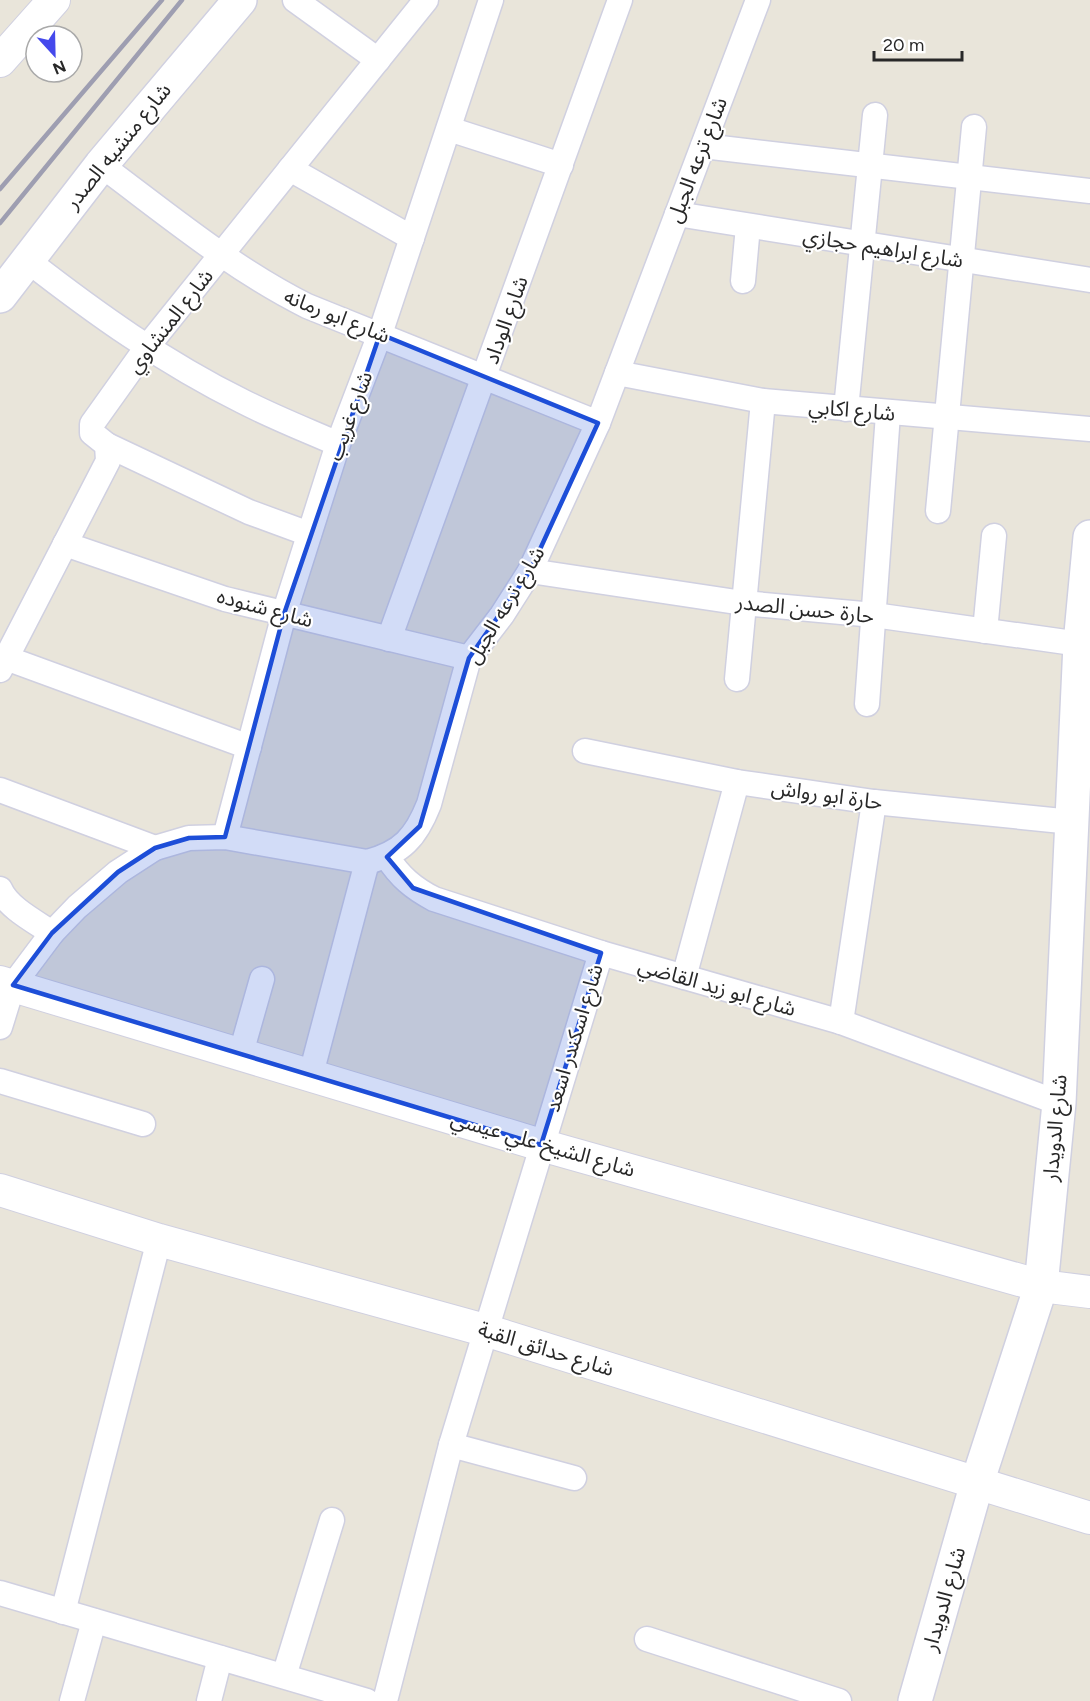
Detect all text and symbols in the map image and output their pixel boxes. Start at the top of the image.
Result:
north arrow [24,24,84,84]
scale bar [874,24,962,62]
text: 20 m [883,34,924,56]
text: N [50,56,69,79]
street label: شارع منشيه الصدر [59,78,178,216]
street label: شارع ترعه الجبل [661,93,735,227]
street label: شارع ابراهيم حجازي [801,222,965,276]
street label: شارع المنشاوي [121,264,221,380]
street label: شارع الوداد [478,273,536,368]
street label: شارع ابو رمانه [280,283,394,351]
street label: شارع غريب [322,368,380,465]
street label: شارع اكابي [807,393,896,430]
street label: شارع ترعه الجبل [460,542,552,670]
street label: شارع شنوده [214,583,316,635]
street label: حارة حسن الصدر [734,589,876,628]
street label: حارة ابو رواش [770,774,884,815]
street label: شارع ابو زيد القاضي [634,952,799,1025]
street label: شارع اسكندر اسعد [539,961,611,1116]
street label: شارع الدويدار [1037,1073,1075,1184]
street label: شارع الشيخ علي عيسي [447,1105,638,1185]
street label: شارع حدائق القبة [474,1316,617,1384]
street label: شارع الدويدار [916,1544,973,1656]

